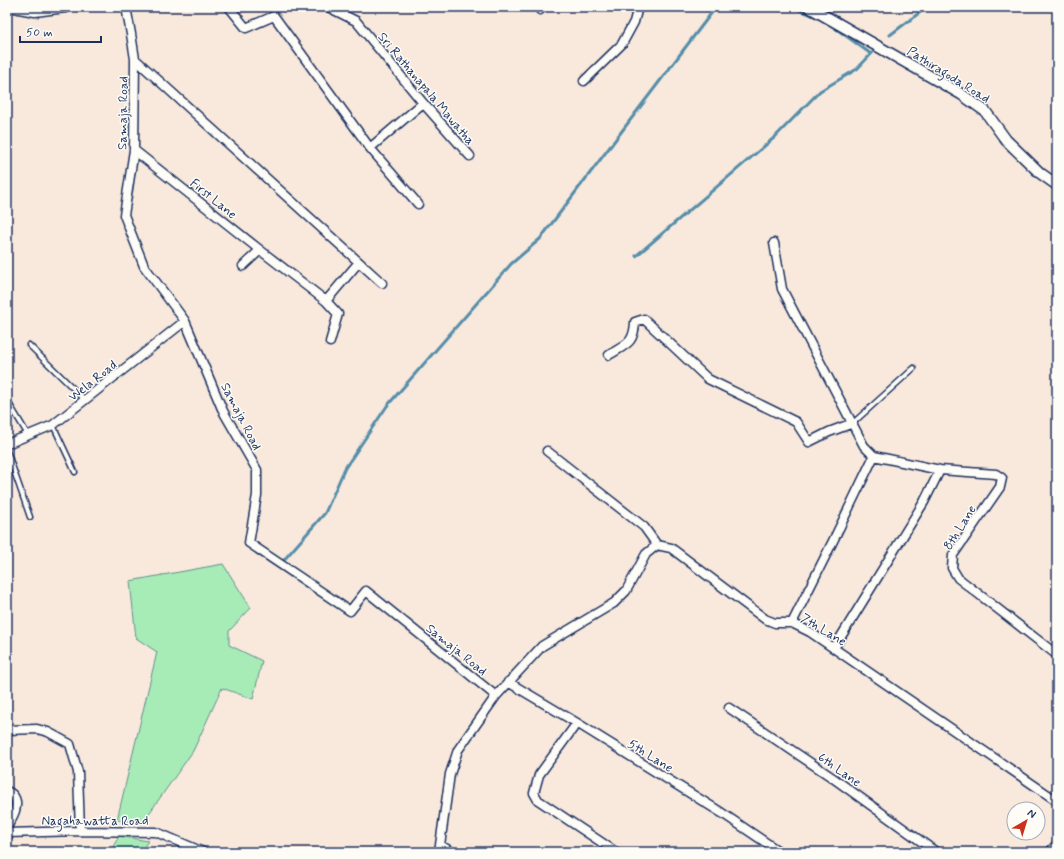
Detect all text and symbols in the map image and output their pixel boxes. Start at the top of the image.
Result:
scale bar [20,18,101,44]
text: 50 m [26,25,53,41]
street label: Sri Rathanapala Mawatha [374,29,478,149]
street label: Pathiragoda Road [903,43,993,109]
street label: Samaja Road [114,76,133,150]
street label: First Lane [186,175,240,223]
street label: Wela Road [65,357,121,406]
street label: Samaja Road [216,380,265,453]
street label: 8th Lane [940,502,981,553]
street label: 7th Lane [797,610,849,651]
street label: Samaja Road [422,620,490,680]
street label: 5th Lane [624,736,676,777]
street label: 6th Lane [814,749,864,791]
north arrow [1006,801,1046,841]
text: N [1024,806,1039,822]
street label: Nagahawatta Road [41,813,149,832]

